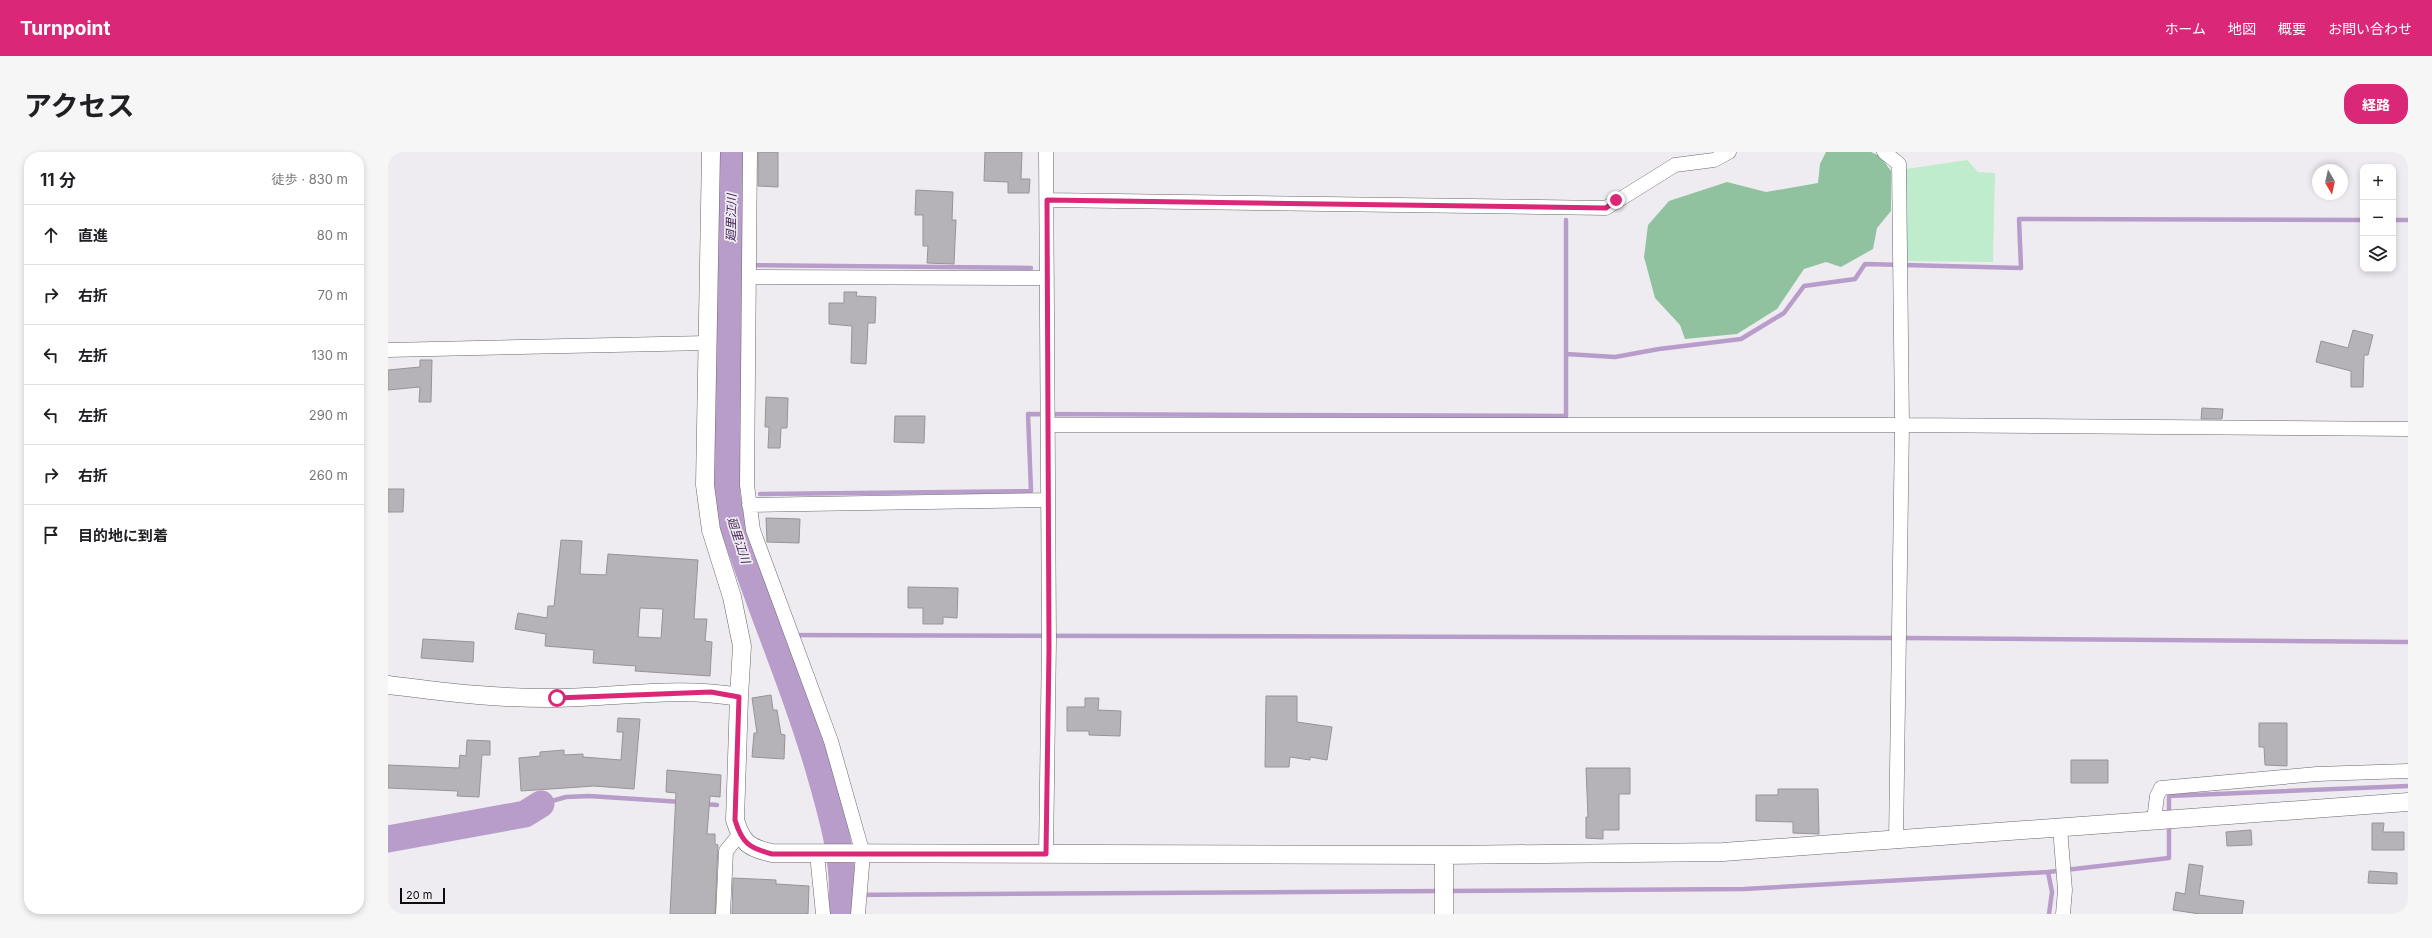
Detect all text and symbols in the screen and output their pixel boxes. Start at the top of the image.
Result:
text: Turnpoint [20,17,110,40]
text: ホーム [2164,20,2206,37]
text: 地図 [2228,20,2256,37]
text: 概要 [2278,20,2306,37]
text: お問い合わせ [2328,20,2412,37]
button: 経路 [2344,84,2408,124]
text: アクセス [24,89,135,123]
north arrow [2312,164,2348,200]
map controls [2360,164,2396,272]
button: + [2360,164,2396,200]
text: 11 分 [40,170,76,190]
text: 徒歩 · 830 m [272,171,348,187]
route end [1607,191,1625,209]
water label: 廻里江川 [723,192,739,242]
button: − [2360,200,2396,236]
icon: ahead [40,224,62,246]
text: 直進 [78,226,108,245]
text: 80 m [317,227,348,243]
button: layers [2360,236,2396,272]
icon: right [40,284,62,306]
text: 右折 [78,286,108,305]
text: 70 m [318,287,348,303]
icon: left [40,344,62,366]
text: 左折 [78,346,108,365]
text: 130 m [311,347,348,363]
icon: left [40,404,62,426]
text: 左折 [78,406,108,425]
text: 290 m [309,407,348,423]
icon: right [40,464,62,486]
text: 右折 [78,466,108,485]
text: 260 m [309,467,348,483]
water label: 廻里江川 [724,515,754,567]
icon: arrive [40,524,62,546]
text: 目的地に到着 [78,526,168,545]
route start [548,689,566,707]
scale bar [400,886,445,905]
text: 20 m [406,888,432,902]

